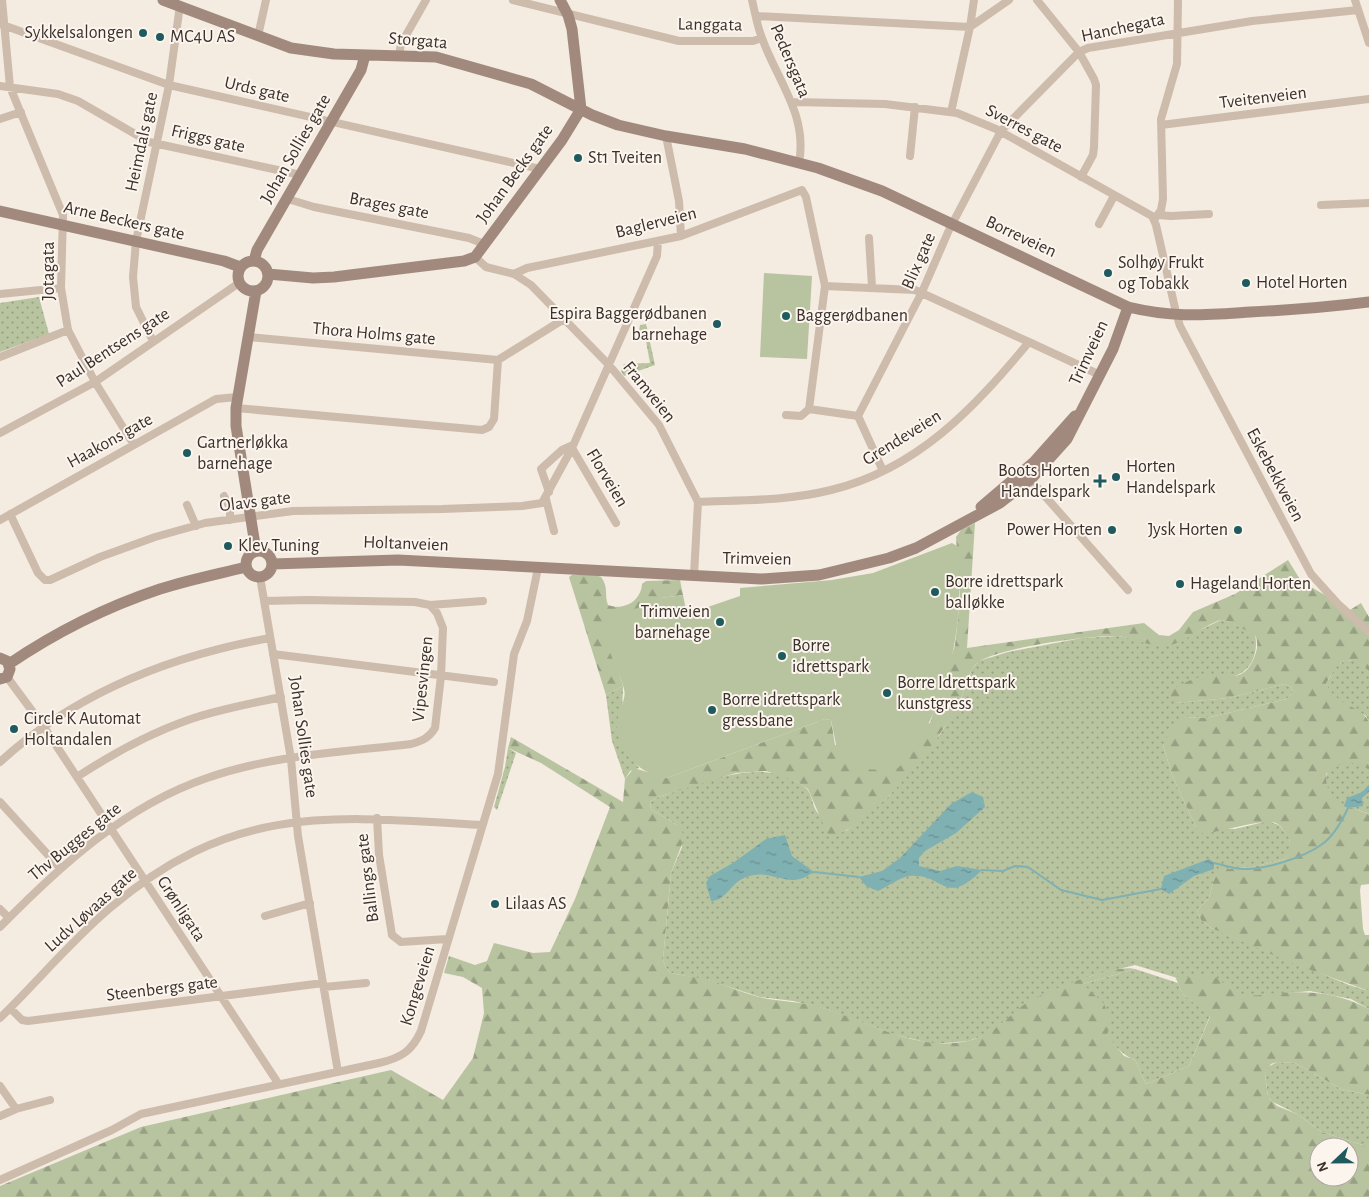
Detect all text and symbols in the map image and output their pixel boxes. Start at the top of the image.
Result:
street label: Hanchegata [1080,10,1166,46]
street label: Langgata [678,15,742,35]
street label: Pedersgata [766,22,814,100]
place label: Sykkelsalongen [25,24,133,42]
marker: Sykkelsalongen [137,27,149,39]
place label: MC4U AS [170,28,235,46]
street label: Storgata [388,29,448,53]
marker: MC4U AS [154,31,166,43]
street label: Urds gate [223,74,291,106]
street label: Tveitenveien [1218,84,1308,112]
street label: Heimdals gate [123,91,161,193]
street label: Johan Sollies gate [258,91,334,207]
street label: Sverres gate [983,101,1065,157]
street label: Johan Becks gate [473,121,557,227]
street label: Friggs gate [169,122,247,156]
place label: St1 Tveiten [588,149,662,167]
marker: St1 Tveiten [572,152,584,164]
street label: Brages gate [348,189,430,223]
street label: Arne Beckers gate [62,198,186,244]
street label: Baglerveien [613,204,699,242]
street label: Borreveien [983,213,1059,261]
street label: Blix gate [899,230,939,292]
street label: Jotagata [40,241,58,301]
place label: Solhøy Frukt og Tobakk [1118,254,1204,293]
marker: Solhøy Frukt og Tobakk [1102,267,1114,279]
place label: Hotel Horten [1256,274,1348,292]
marker: Hotel Horten [1240,277,1252,289]
street label: Paul Bentsens gate [53,305,173,391]
place label: Espira Baggerødbanen barnehage [549,305,707,344]
place label: Baggerødbanen [796,307,908,325]
marker: Baggerødbanen [780,310,792,322]
marker: Espira Baggerødbanen barnehage [711,318,723,330]
street label: Trimveien [1066,318,1112,388]
street label: Thora Holms gate [312,320,436,348]
street label: Framveien [619,358,679,426]
street label: Grendeveien [859,407,945,469]
street label: Haakons gate [64,410,156,472]
street label: Eskebekkveien [1243,425,1307,525]
place label: Gartnerløkka barnehage [197,434,288,473]
street label: Florveien [583,446,631,510]
marker: Gartnerløkka barnehage [181,447,193,459]
place label: Horten Handelspark [1126,458,1216,497]
place label: Boots Horten Handelspark [998,462,1091,501]
marker: Horten Handelspark [1110,471,1122,483]
marker: Boots Horten Handelspark [1094,475,1106,487]
street label: Olavs gate [218,489,292,515]
place label: Power Horten [1006,521,1102,539]
place label: Jysk Horten [1148,521,1228,539]
marker: Power Horten [1106,524,1118,536]
marker: Jysk Horten [1232,524,1244,536]
street label: Holtanveien [363,534,449,554]
place label: Klev Tuning [238,537,320,555]
marker: Klev Tuning [222,540,234,552]
street label: Trimveien [722,549,792,569]
place label: Borre idrettspark balløkke [945,573,1064,612]
place label: Hageland Horten [1190,575,1311,593]
marker: Hageland Horten [1174,578,1186,590]
marker: Borre idrettspark balløkke [929,586,941,598]
place label: Trimveien barnehage [634,603,710,642]
marker: Trimveien barnehage [714,616,726,628]
street label: Vipesvingen [410,635,436,723]
place label: Borre idrettspark [792,637,870,676]
marker: Borre idrettspark [776,650,788,662]
place label: Borre Idrettspark kunstgress [897,674,1016,713]
street label: Johan Sollies gate [286,675,320,799]
marker: Borre Idrettspark kunstgress [881,687,893,699]
place label: Borre idrettspark gressbane [722,691,841,730]
marker: Borre idrettspark gressbane [706,704,718,716]
place label: Circle K Automat Holtandalen [24,710,141,749]
marker: Circle K Automat Holtandalen [8,723,20,735]
street label: Thv Bugges gate [25,799,125,885]
street label: Ballings gate [354,832,382,924]
street label: Ludv Løvaas gate [42,864,140,956]
street label: Grønligata [153,873,209,945]
place label: Lilaas AS [505,895,566,913]
marker: Lilaas AS [489,898,501,910]
street label: Kongeveien [397,944,439,1028]
street label: Steenbergs gate [105,973,219,1005]
north arrow [1309,1137,1359,1187]
text: N [1315,1159,1331,1174]

